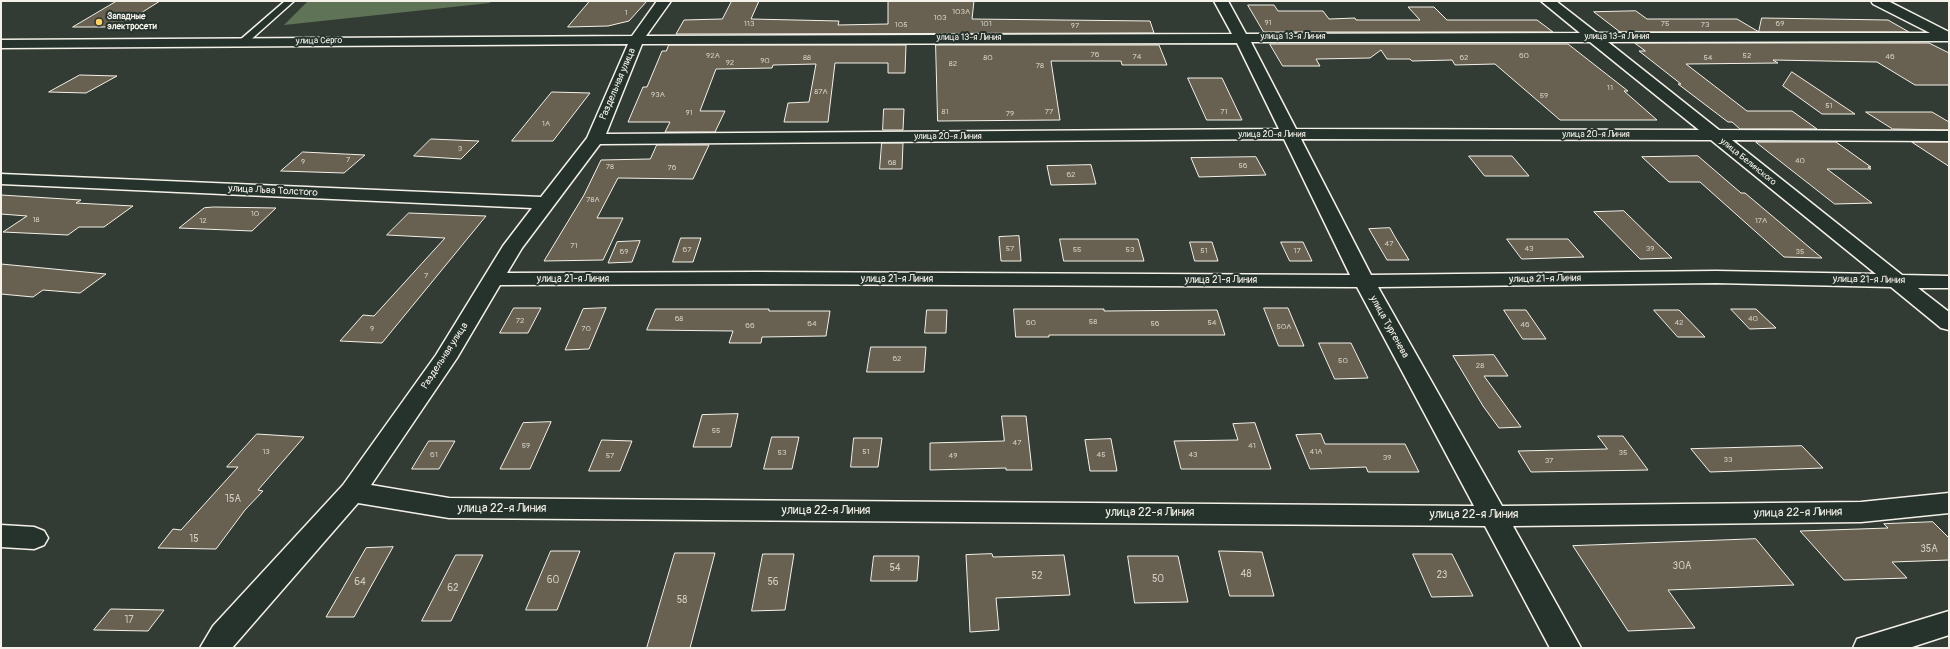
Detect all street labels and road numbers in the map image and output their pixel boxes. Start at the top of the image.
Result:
street label: улица 13-я Линия [1260,32,1326,42]
street label: улица 13-я Линия [1584,32,1650,42]
street label: улица 13-я Линия [936,33,1002,43]
street label: улица Серго [296,35,342,47]
street label: Раздельная улица [598,46,638,122]
street label: улица 20-я Линия [1238,130,1306,140]
street label: улица 20-я Линия [1562,130,1630,140]
street label: улица 20-я Линия [914,132,982,142]
street label: улица Белинского [1718,136,1778,188]
street label: улица Льва Толстого [228,183,318,199]
street label: улица 21-я Линия [1509,272,1581,286]
street label: улица 21-я Линия [537,273,609,285]
street label: улица 21-я Линия [861,273,933,285]
street label: улица 21-я Линия [1833,273,1905,287]
street label: улица 21-я Линия [1185,274,1257,286]
street label: улица Тургенева [1367,294,1411,360]
street label: Раздельная улица [419,321,471,391]
street label: улица 22-я Линия [458,502,546,516]
street label: улица 22-я Линия [782,504,870,518]
street label: улица 22-я Линия [1753,505,1843,521]
street label: улица 22-я Линия [1106,506,1194,520]
street label: улица 22-я Линия [1430,508,1518,522]

